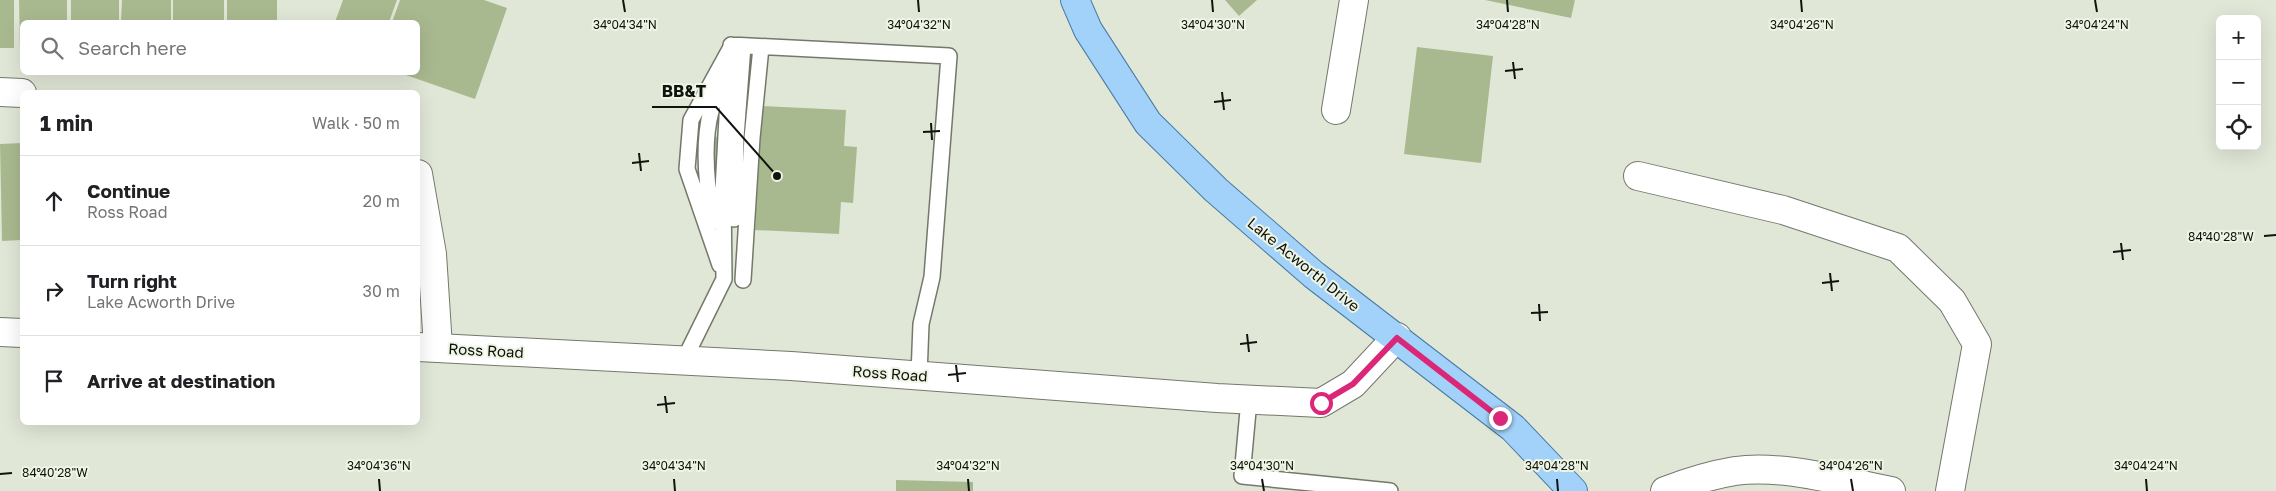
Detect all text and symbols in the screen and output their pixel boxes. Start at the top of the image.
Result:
map controls [2216,15,2261,150]
button: + [2216,15,2261,60]
text: 34°04'34"N [593,17,657,32]
text: 34°04'32"N [887,17,951,32]
text: 34°04'30"N [1181,17,1245,32]
text: 34°04'28"N [1476,17,1540,32]
text: 34°04'26"N [1770,17,1834,32]
text: 34°04'24"N [2065,17,2129,32]
search box [20,20,420,75]
icon: search [38,34,66,62]
text: Search here [78,36,187,59]
button: − [2216,60,2261,105]
callout: BB&T [652,76,716,107]
text: BB&T [662,81,707,101]
button: locate [2216,105,2261,150]
text: 1 min [40,110,93,136]
text: Walk · 50 m [312,113,400,133]
text: Continue [87,179,170,202]
icon: ahead [40,187,68,215]
text: 20 m [363,191,400,211]
text: Ross Road [87,202,167,222]
street label: Lake Acworth Drive [1244,213,1364,315]
text: 84°40'28"W [2188,229,2254,244]
text: Turn right [87,269,177,292]
icon: right [40,277,68,305]
text: 30 m [363,281,400,301]
text: Lake Acworth Drive [87,292,235,312]
street label: Ross Road [448,339,524,361]
street label: Ross Road [852,361,928,385]
icon: arrive [40,367,68,395]
text: Arrive at destination [87,369,275,392]
route start [1310,392,1333,415]
route end [1489,407,1512,430]
text: 34°04'36"N [347,458,411,473]
text: 34°04'34"N [642,458,706,473]
text: 34°04'32"N [936,458,1000,473]
text: 34°04'30"N [1230,458,1294,473]
text: 34°04'28"N [1525,458,1589,473]
text: 34°04'26"N [1819,458,1883,473]
text: 34°04'24"N [2114,458,2178,473]
text: 84°40'28"W [22,465,88,480]

